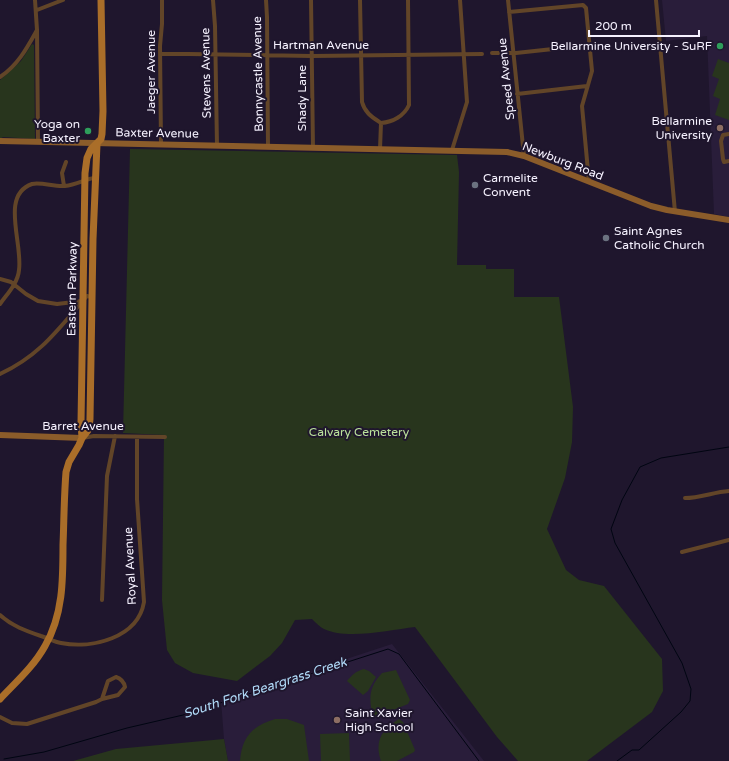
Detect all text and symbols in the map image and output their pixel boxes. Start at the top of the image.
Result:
scale bar [589,12,699,38]
street label: Bonnycastle Avenue [250,16,266,132]
text: 200 m [595,19,632,33]
street label: Stevens Avenue [198,27,214,118]
street label: Jaeger Avenue [144,30,158,114]
street label: Speed Avenue [495,37,517,121]
street label: Hartman Avenue [273,38,369,52]
place label: Bellarmine University - SuRF [550,39,712,53]
marker: Bellarmine University - SuRF [715,41,725,51]
street label: Shady Lane [295,65,309,131]
place label: Bellarmine University [652,114,713,142]
place label: Yoga on Baxter [34,117,80,145]
marker: Bellarmine University [715,123,725,133]
street label: Baxter Avenue [115,125,199,141]
marker: Yoga on Baxter [83,126,93,136]
street label: Newburg Road [520,139,606,183]
place label: Carmelite Convent [483,171,538,199]
marker: Carmelite Convent [470,180,480,190]
place label: Saint Agnes Catholic Church [614,224,705,252]
marker: Saint Agnes Catholic Church [601,233,611,243]
street label: Eastern Parkway [64,241,80,336]
street label: Barret Avenue [42,419,124,433]
park label: Calvary Cemetery [309,425,410,439]
street label: Royal Avenue [121,527,139,605]
water label: South Fork Beargrass Creek [181,654,350,722]
place label: Saint Xavier High School [345,706,414,734]
marker: Saint Xavier High School [332,715,342,725]

